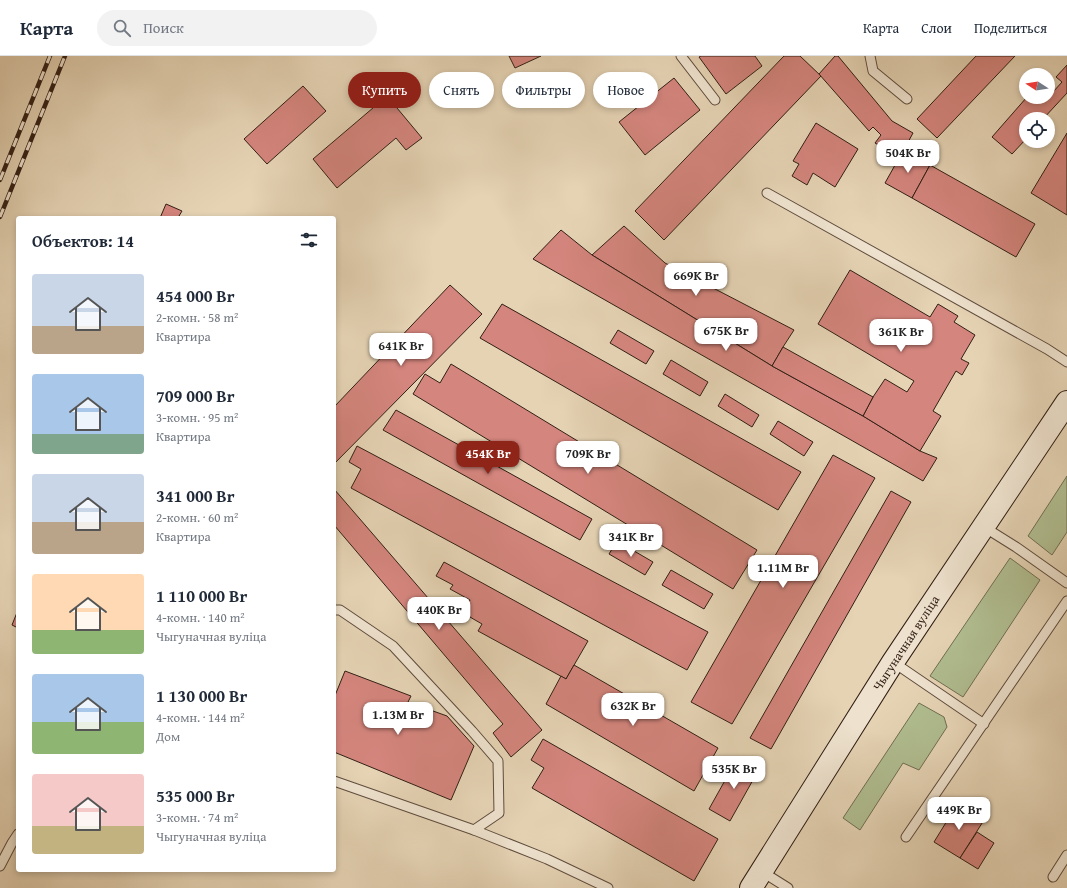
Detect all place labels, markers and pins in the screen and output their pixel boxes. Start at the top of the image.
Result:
pin: 504K Br [871,140,945,174]
pin: 669K Br [659,263,733,297]
pin: 675K Br [689,318,763,352]
pin: 361K Br [864,319,938,353]
pin: 641K Br [364,333,438,367]
pin: 454K Br [451,441,525,475]
pin: 709K Br [551,441,625,475]
pin: 341K Br [594,524,668,558]
pin: 1.11M Br [742,555,824,589]
pin: 440K Br [402,597,476,631]
pin: 632K Br [596,693,670,727]
pin: 1.13M Br [357,702,439,736]
pin: 535K Br [697,756,771,790]
pin: 449K Br [922,797,996,831]

